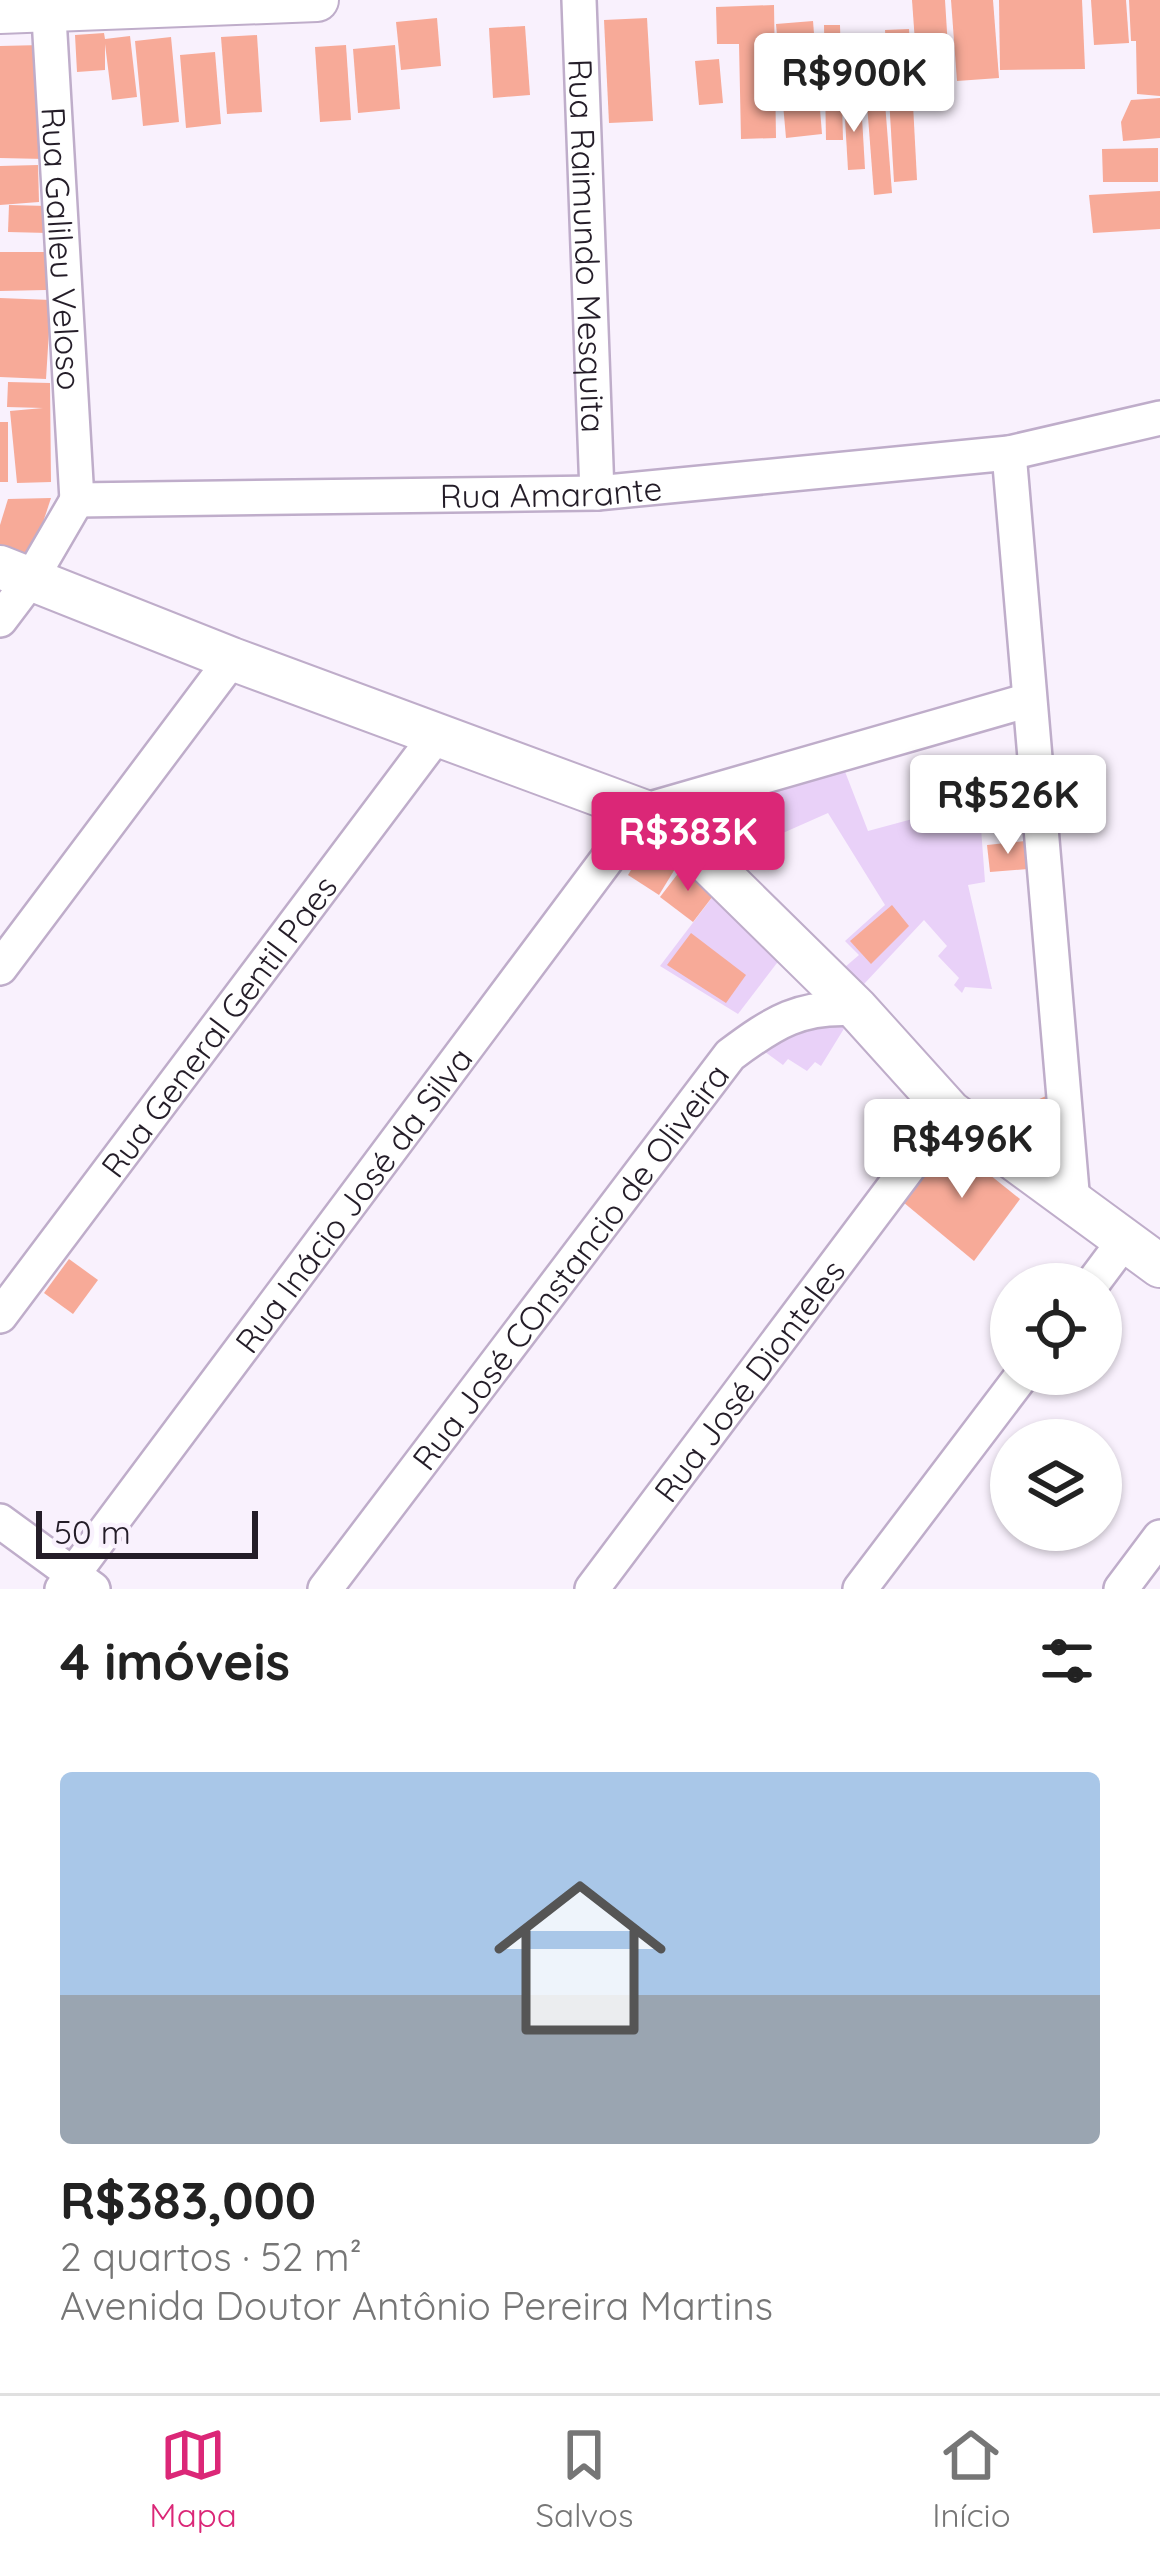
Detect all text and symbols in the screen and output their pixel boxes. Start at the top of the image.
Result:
pin: R$900K [756,33,952,135]
text: R$900K [781,47,927,96]
street label: Rua Raimundo Mesquita [561,58,615,434]
street label: Rua Galileu Veloso [34,106,91,391]
street label: Rua Amarante [440,466,664,516]
pin: R$526K [910,755,1106,857]
text: R$526K [937,769,1079,818]
pin: R$383K [590,792,786,894]
text: R$383K [619,806,757,855]
street label: Rua General Gentil Paes [91,867,345,1185]
street label: Rua Inácio José da Silva [225,1039,480,1360]
street label: Rua José COnstancio de Oliveira [403,1055,737,1478]
pin: R$496K [864,1099,1060,1201]
text: R$496K [891,1113,1033,1162]
street label: Rua José Dionteles [644,1251,853,1510]
map controls [990,1263,1122,1551]
button: locate [990,1263,1122,1395]
button: layers [990,1419,1122,1551]
scale bar [36,1505,258,1558]
text: 50 m [54,1511,131,1552]
icon: filters [1034,1628,1100,1694]
text: 4 imóveis [60,1629,290,1693]
icon: home [472,1850,688,2066]
text: R$383,000 [60,2168,316,2232]
text: 2 quartos · 52 m² [60,2232,362,2281]
text: Avenida Doutor Antônio Pereira Martins [60,2281,773,2330]
tab: Mapa [149,2422,237,2535]
tab: Salvos [535,2422,633,2535]
tab: Início [932,2422,1011,2535]

